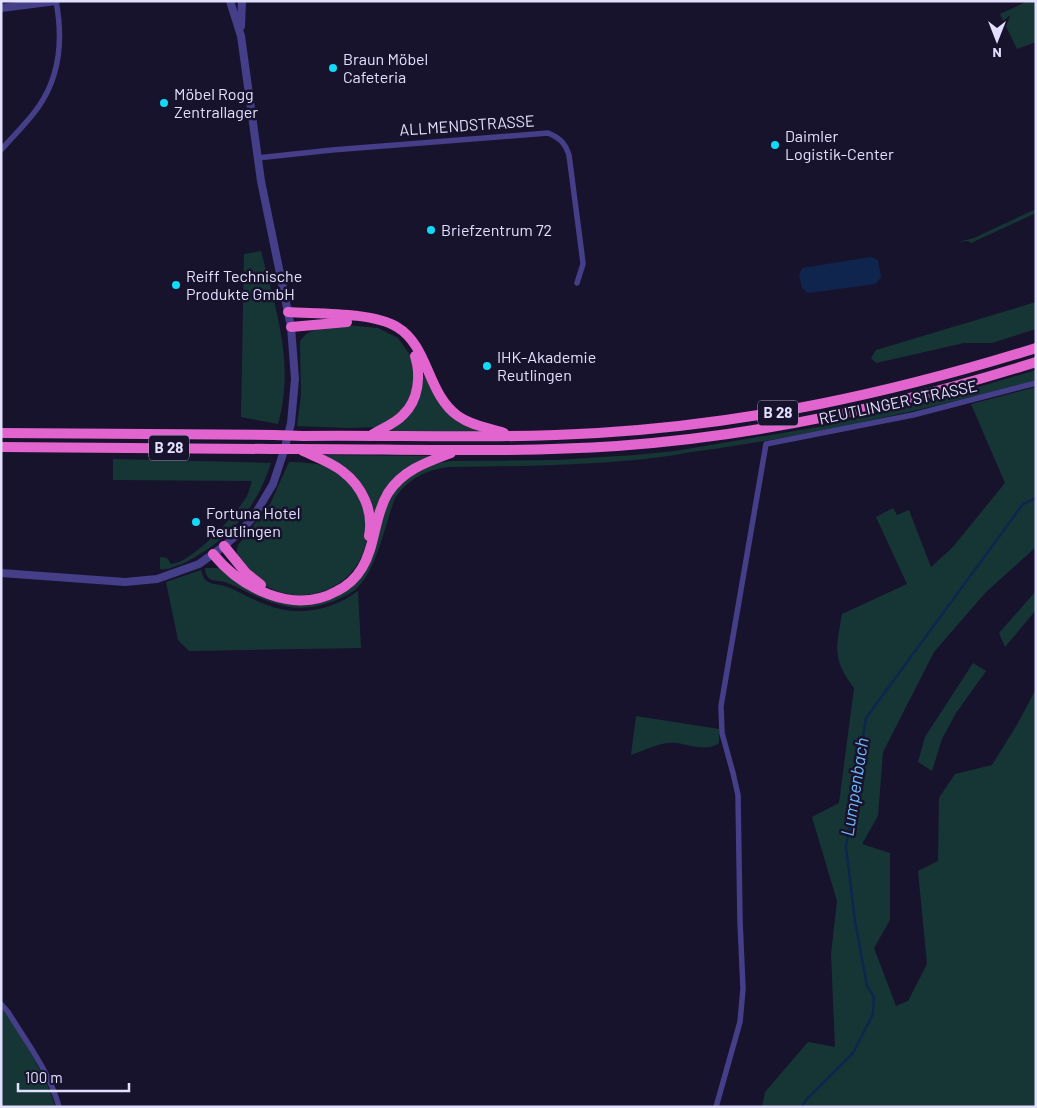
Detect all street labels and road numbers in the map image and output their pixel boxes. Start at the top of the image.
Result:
street label: ALLMENDSTRASSE [399,110,535,139]
street label: REUTLINGER STRASSE [817,375,979,428]
road number: B 28 [758,400,798,426]
road number: B 28 [149,436,189,460]

